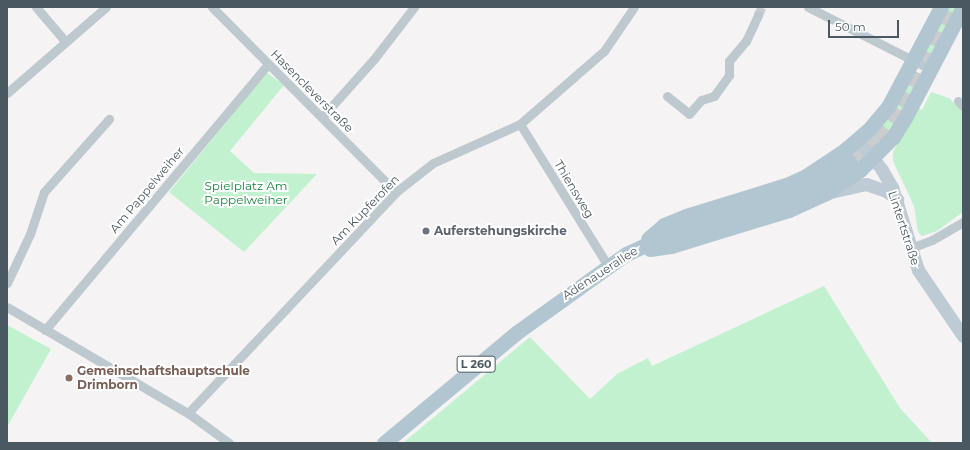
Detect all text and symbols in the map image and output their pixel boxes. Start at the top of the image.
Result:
scale bar [830,12,901,38]
text: 50 m [835,19,866,34]
street label: Hasencleverstraße [268,47,356,135]
street label: Am Pappelweiher [107,144,187,236]
street label: Thiensweg [551,157,597,221]
street label: Am Kupferofen [328,172,402,248]
park label: Spielplatz Am Pappelweiher [204,179,288,207]
street label: Lintertstraße [885,189,923,267]
place label: Auferstehungskirche [434,224,567,238]
marker: Auferstehungskirche [421,226,431,236]
street label: Adenauerallee [560,243,640,303]
road number: L 260 [456,355,496,373]
place label: Gemeinschaftshauptschule Drimborn [77,364,250,392]
marker: Gemeinschaftshauptschule Drimborn [64,373,74,383]

